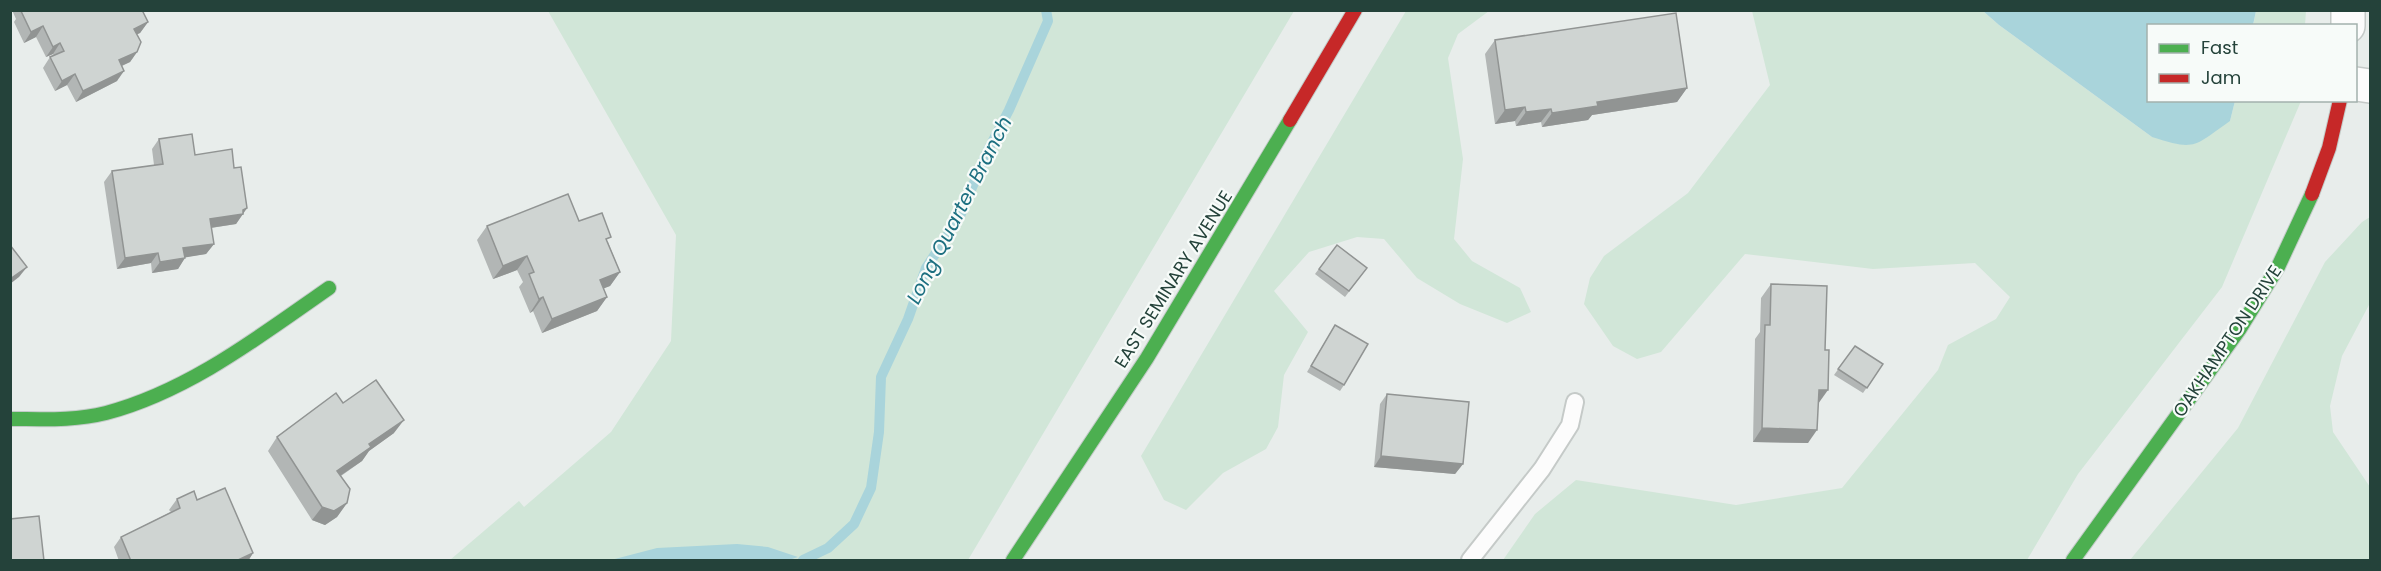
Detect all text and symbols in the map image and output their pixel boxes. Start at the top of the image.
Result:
legend [2147,24,2357,102]
text: Fast [2201,35,2238,60]
text: Jam [2201,65,2241,90]
water label: Long Quarter Branch [899,111,1019,309]
street label: EAST SEMINARY AVENUE [1108,186,1238,372]
street label: OAKHAMPTON DRIVE [2167,260,2287,422]

